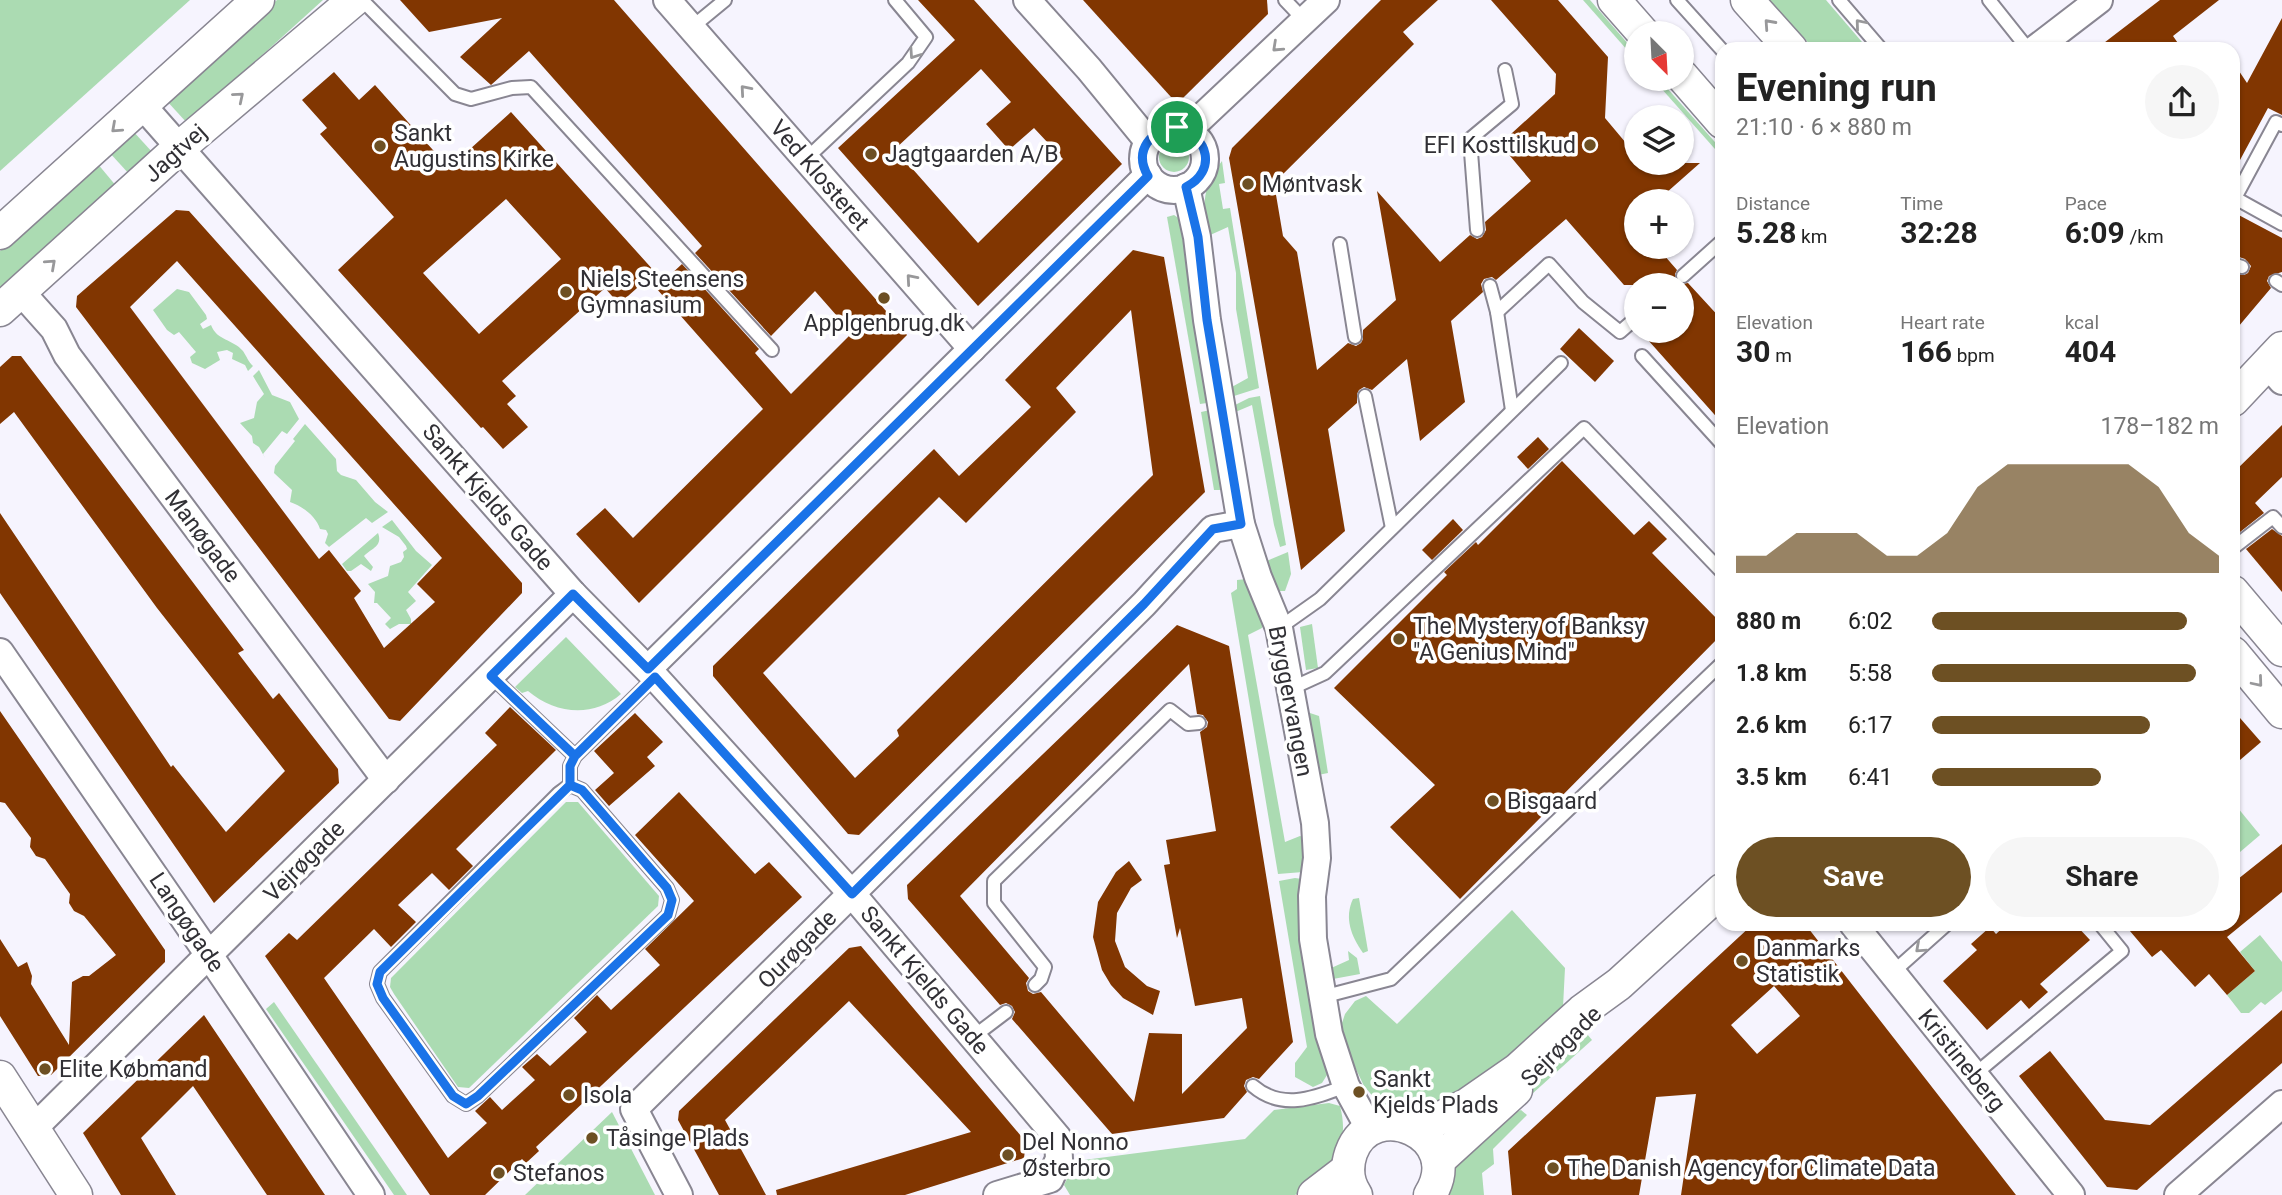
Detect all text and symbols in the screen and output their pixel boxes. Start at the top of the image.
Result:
one-way arrow [1765,20,1777,33]
one-way arrow [1856,20,1868,33]
north arrow [1624,21,1694,91]
map controls [1624,21,1694,343]
one-way arrow [1272,39,1285,52]
one-way arrow [910,46,922,59]
button: share [2145,65,2219,139]
text: Evening run [1736,66,1937,110]
one-way arrow [741,85,753,98]
one-way arrow [231,93,244,105]
pin [1147,97,1207,157]
button: layers [1624,105,1694,175]
icon: arrive [1158,108,1196,146]
text: 21:10 · 6 × 880 m [1736,114,1912,141]
street label: Ved Klosteret [764,115,875,236]
street label: Jagtvej [139,118,212,188]
one-way arrow [111,120,124,132]
place label: Sankt Augustins Kirke [394,120,554,173]
place label: EFI Kosttilskud [1424,132,1576,159]
marker: EFI Kosttilskud [1582,137,1598,153]
marker: Sankt Augustins Kirke [372,138,388,154]
place label: Jagtgaarden A/B [885,141,1059,168]
marker: Jagtgaarden A/B [863,146,879,162]
place label: Møntvask [1262,171,1363,198]
marker: Møntvask [1240,176,1256,192]
button: + [1624,189,1694,259]
text: Distance [1736,192,1810,215]
text: Time [1900,192,1943,215]
text: Pace [2065,192,2107,215]
text: 5.28 [1736,215,1796,250]
text: 32:28 [1900,215,1978,250]
text: 6:09 [2065,215,2125,250]
text: km [1796,225,1827,248]
text: /km [2125,225,2164,248]
one-way arrow [43,260,56,273]
place label: Niels Steensens Gymnasium [580,266,744,319]
button: − [1624,273,1694,343]
one-way arrow [907,275,919,288]
marker: Niels Steensens Gymnasium [558,284,574,300]
marker: Applgenbrug.dk [876,290,892,306]
place label: Applgenbrug.dk [803,310,965,337]
text: Elevation [1736,311,1813,334]
text: Heart rate [1900,311,1985,334]
text: kcal [2065,311,2099,334]
text: 30 [1736,334,1770,369]
text: 166 [1900,334,1952,369]
text: 404 [2065,334,2116,369]
text: m [1770,344,1792,367]
text: bpm [1952,344,1995,367]
text: Elevation [1736,413,1829,440]
text: 178–182 m [2100,413,2219,440]
street label: Sankt Kjelds Gade [417,419,559,576]
street label: Manøgade [159,485,246,588]
text: 880 m [1736,608,1801,635]
text: 6:02 [1848,608,1892,635]
place label: The Mystery of Banksy "A Genius Mind" [1413,613,1645,666]
street label: Bryggervangen [1263,623,1318,779]
marker: The Mystery of Banksy "A Genius Mind" [1391,631,1407,647]
text: 1.8 km [1736,660,1807,687]
text: 5:58 [1848,660,1892,687]
one-way arrow [2249,675,2262,687]
text: 2.6 km [1736,712,1807,739]
text: 6:17 [1848,712,1892,739]
text: 3.5 km [1736,764,1807,791]
text: 6:41 [1848,764,1892,791]
place label: Bisgaard [1507,788,1597,815]
marker: Bisgaard [1485,793,1501,809]
street label: Vejrøgade [258,815,350,907]
button: Save [1736,837,1971,917]
button: Share [1985,837,2219,917]
street label: Langøgade [143,867,230,977]
street label: Sankt Kjelds Gade [855,901,995,1060]
street label: Ourøgade [752,904,842,994]
place label: Danmarks Statistik [1756,935,1860,988]
one-way arrow [1915,940,1928,953]
marker: Danmarks Statistik [1734,953,1750,969]
street label: Sejrøgade [1515,1000,1607,1092]
street label: Kristineberg [1912,1004,2011,1117]
place label: Elite Købmand [59,1056,207,1083]
marker: Elite Købmand [37,1061,53,1077]
place label: Sankt Kjelds Plads [1373,1066,1499,1119]
place label: Isola [583,1082,632,1109]
marker: Sankt Kjelds Plads [1351,1084,1367,1100]
marker: Isola [561,1087,577,1103]
place label: Tåsinge Plads [606,1125,749,1152]
place label: Del Nonno Østerbro [1022,1129,1129,1182]
marker: Tåsinge Plads [584,1130,600,1146]
marker: Del Nonno Østerbro [1000,1147,1016,1163]
place label: The Danish Agency for Climate Data [1567,1155,1935,1182]
place label: Stefanos [513,1160,605,1187]
marker: The Danish Agency for Climate Data [1545,1160,1561,1176]
marker: Stefanos [491,1165,507,1181]

